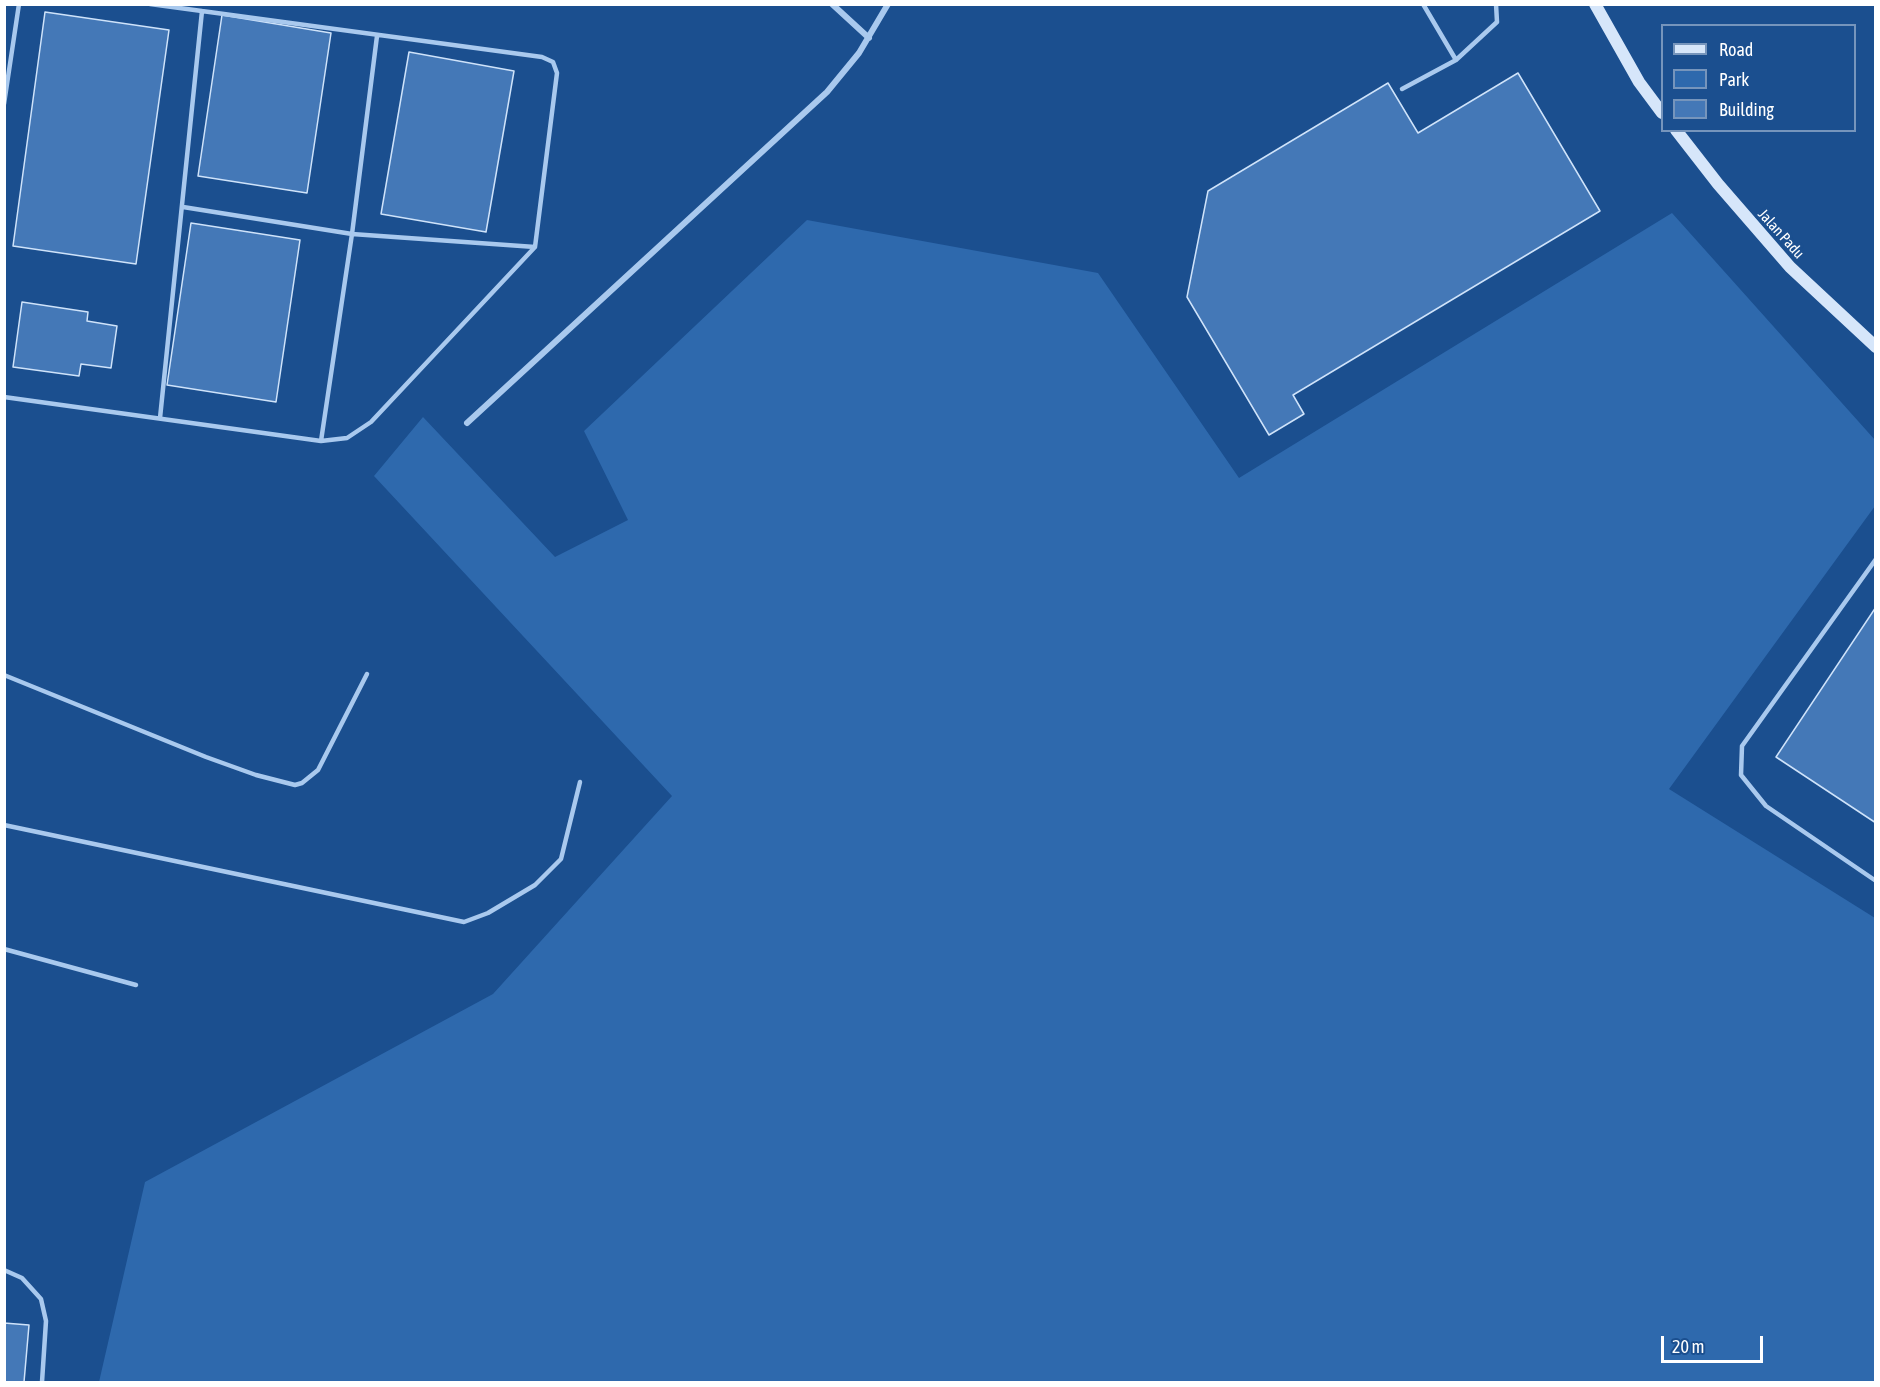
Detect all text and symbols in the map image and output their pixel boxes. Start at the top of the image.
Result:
legend [1661,24,1856,132]
text: Road [1719,39,1753,60]
text: Park [1719,69,1749,90]
text: Building [1719,99,1774,120]
street label: Jalan Padu [1754,206,1808,262]
scale bar [1664,1324,1766,1362]
text: 20 m [1672,1336,1704,1357]

